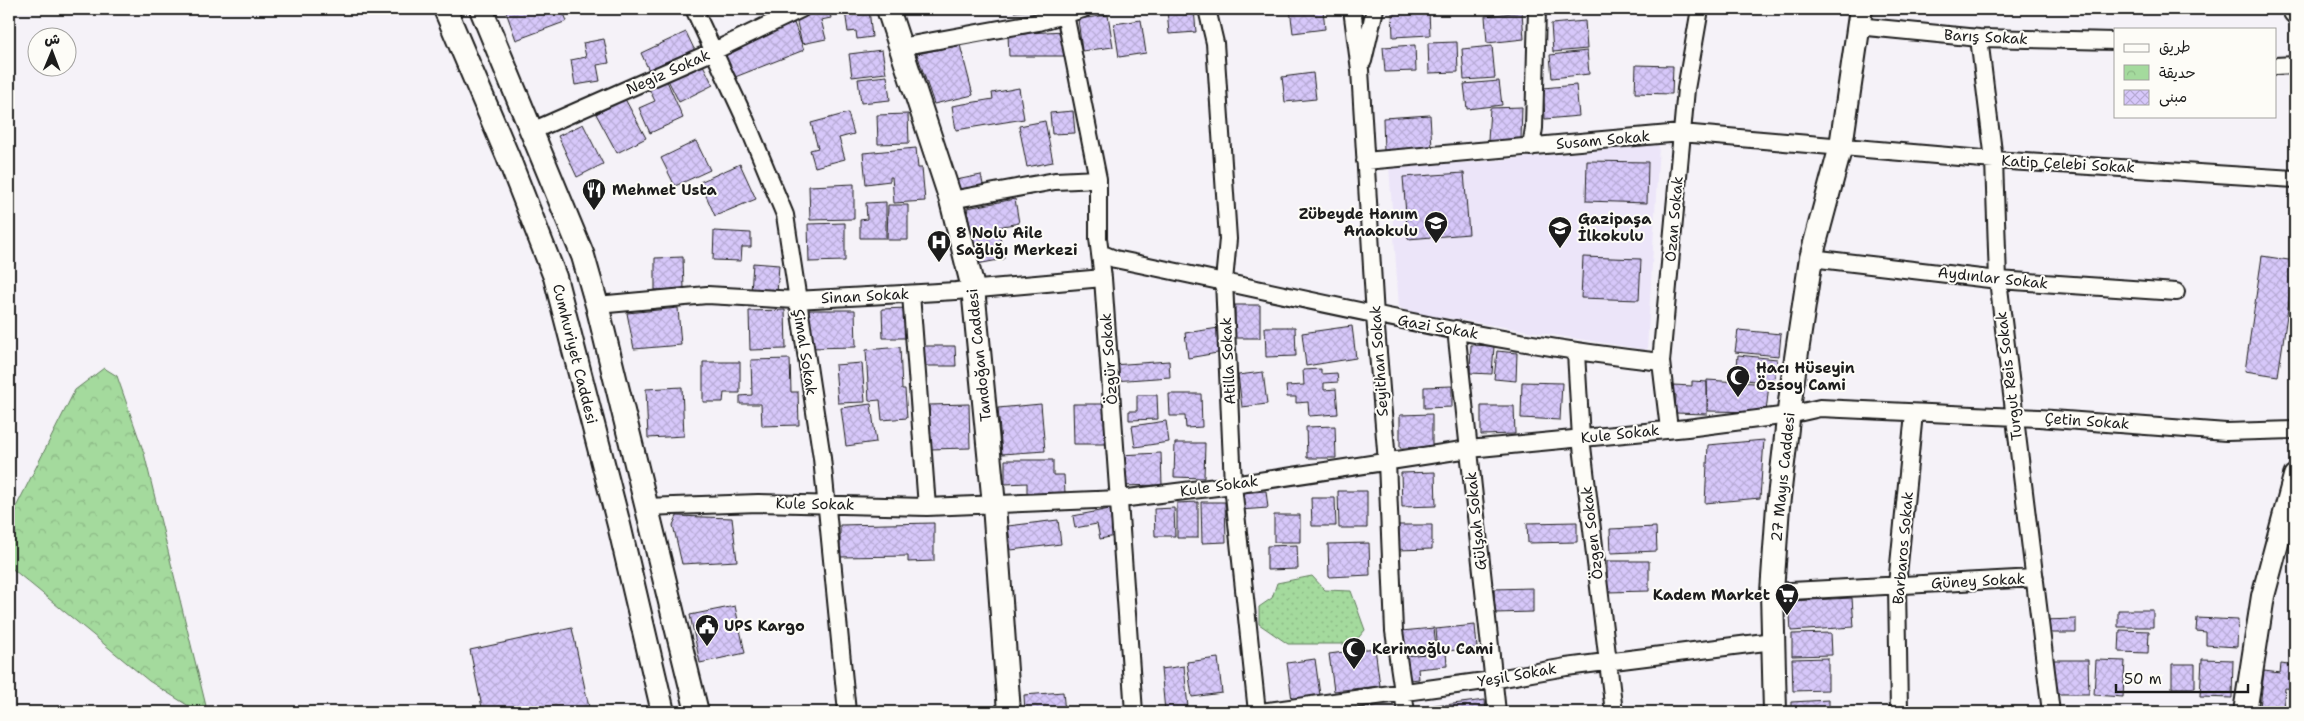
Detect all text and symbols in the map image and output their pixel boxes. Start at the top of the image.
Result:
street label: Barış Sokak [1944,25,2028,49]
north arrow [28,28,78,78]
legend [2114,28,2276,118]
text: ش [44,30,60,48]
text: طريق [2159,37,2191,57]
street label: Negiz Sokak [623,45,713,99]
text: حديقة [2159,63,2196,83]
text: مبنى [2159,87,2187,107]
street label: Susam Sokak [1555,126,1651,154]
street label: Katip Çelebi Sokak [2001,151,2135,177]
street label: Ozan Sokak [1660,175,1688,263]
restaurant icon: Mehmet Usta [581,177,607,211]
place label: Mehmet Usta [612,180,718,200]
place label: Zübeyde Hanım Anaokulu [1299,204,1418,241]
place label: Gazipaşa İlkokulu [1578,209,1652,246]
school or university icon: Zübeyde Hanım Anaokulu [1423,210,1449,244]
school or university icon: Gazipaşa İlkokulu [1547,215,1573,249]
place label: 8 Nolu Aile Sağlığı Merkezi [956,223,1078,260]
hospital icon: 8 Nolu Aile Sağlığı Merkezi [926,229,952,263]
street label: Aydınlar Sokak [1937,262,2049,294]
street label: Cumhuriyet Caddesi [548,282,602,426]
street label: Sinan Sokak [820,284,910,308]
street label: Tandoğan Caddesi [962,287,996,423]
street label: Seyithan Sokak [1365,305,1393,417]
street label: Şimal Sokak [788,307,822,397]
street label: Gazi Sokak [1396,310,1480,344]
street label: Turgut Reis Sokak [1991,310,2027,442]
street label: Özgür Sokak [1096,312,1122,406]
street label: Atilla Sokak [1216,317,1240,405]
place label: Hacı Hüseyin Özsoy Cami [1756,358,1855,395]
mosque icon: Hacı Hüseyin Özsoy Cami [1725,364,1751,398]
street label: Çetin Sokak [2044,408,2130,434]
street label: 27 Mayıs Caddesi [1766,411,1800,543]
street label: Kule Sokak [1580,420,1660,448]
street label: Kule Sokak [1179,471,1259,501]
street label: Gülşah Sokak [1461,471,1491,571]
street label: Özgen Sokak [1576,485,1608,581]
street label: Barbaros Sokak [1888,491,1918,605]
street label: Kule Sokak [775,493,855,515]
street label: Güney Sokak [1930,569,2026,593]
supermarket icon: Kadem Market [1774,582,1800,616]
place label: Kadem Market [1653,585,1770,605]
public building icon: UPS Kargo [694,613,720,647]
place label: UPS Kargo [724,616,805,636]
mosque icon: Kerimoğlu Cami [1341,636,1367,670]
place label: Kerimoğlu Cami [1372,639,1493,659]
street label: Yeşil Sokak [1476,658,1558,692]
scale bar [2116,661,2249,693]
text: 50 m [2124,669,2162,689]

